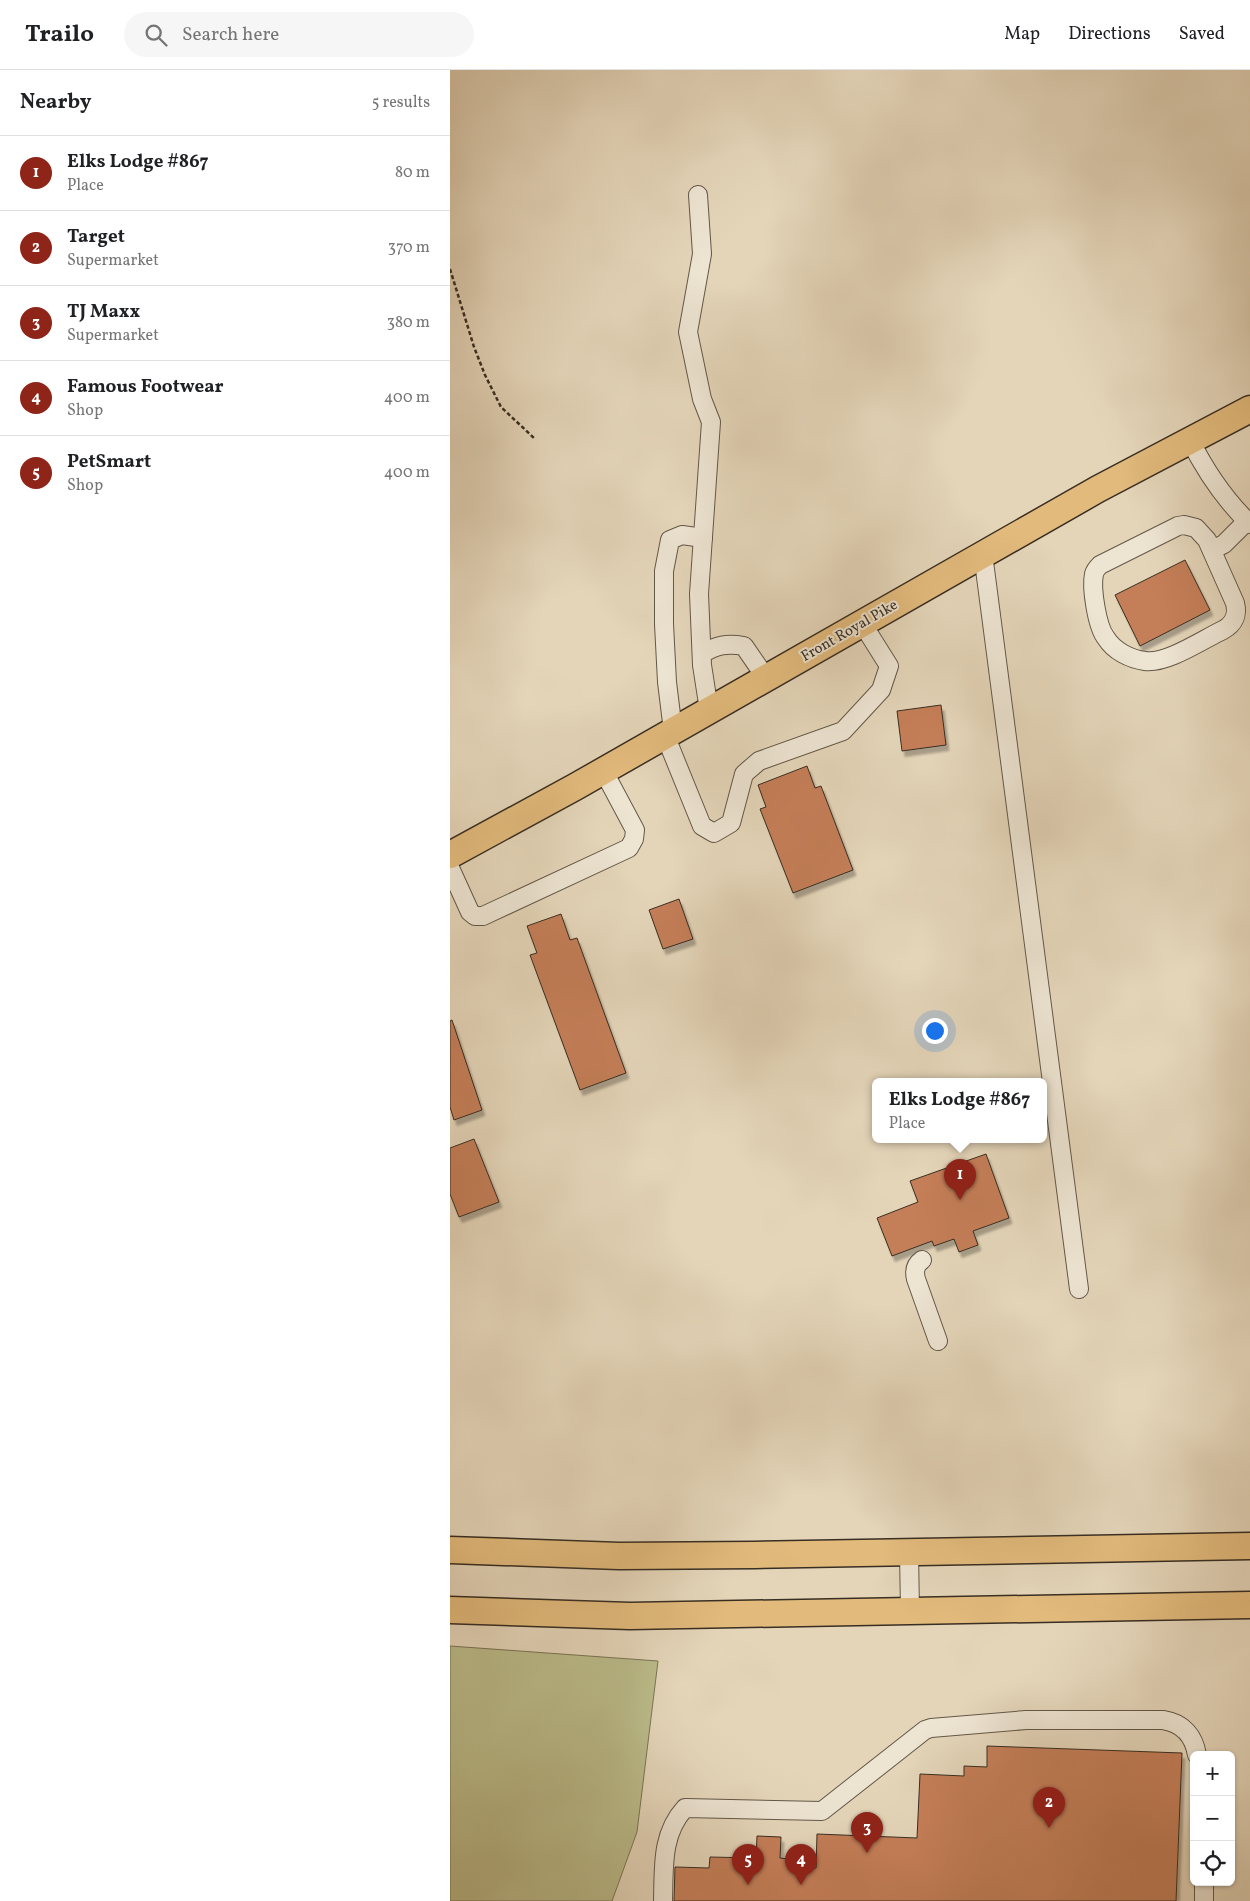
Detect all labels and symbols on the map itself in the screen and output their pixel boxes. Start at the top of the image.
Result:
street label: Front Royal Pike [797,595,902,668]
your location [922,1018,948,1044]
pin: 1 [944,1159,976,1200]
pin: 2 [1033,1787,1065,1828]
pin: 3 [851,1812,883,1853]
pin: 5 [732,1844,764,1885]
pin: 4 [785,1844,817,1885]

